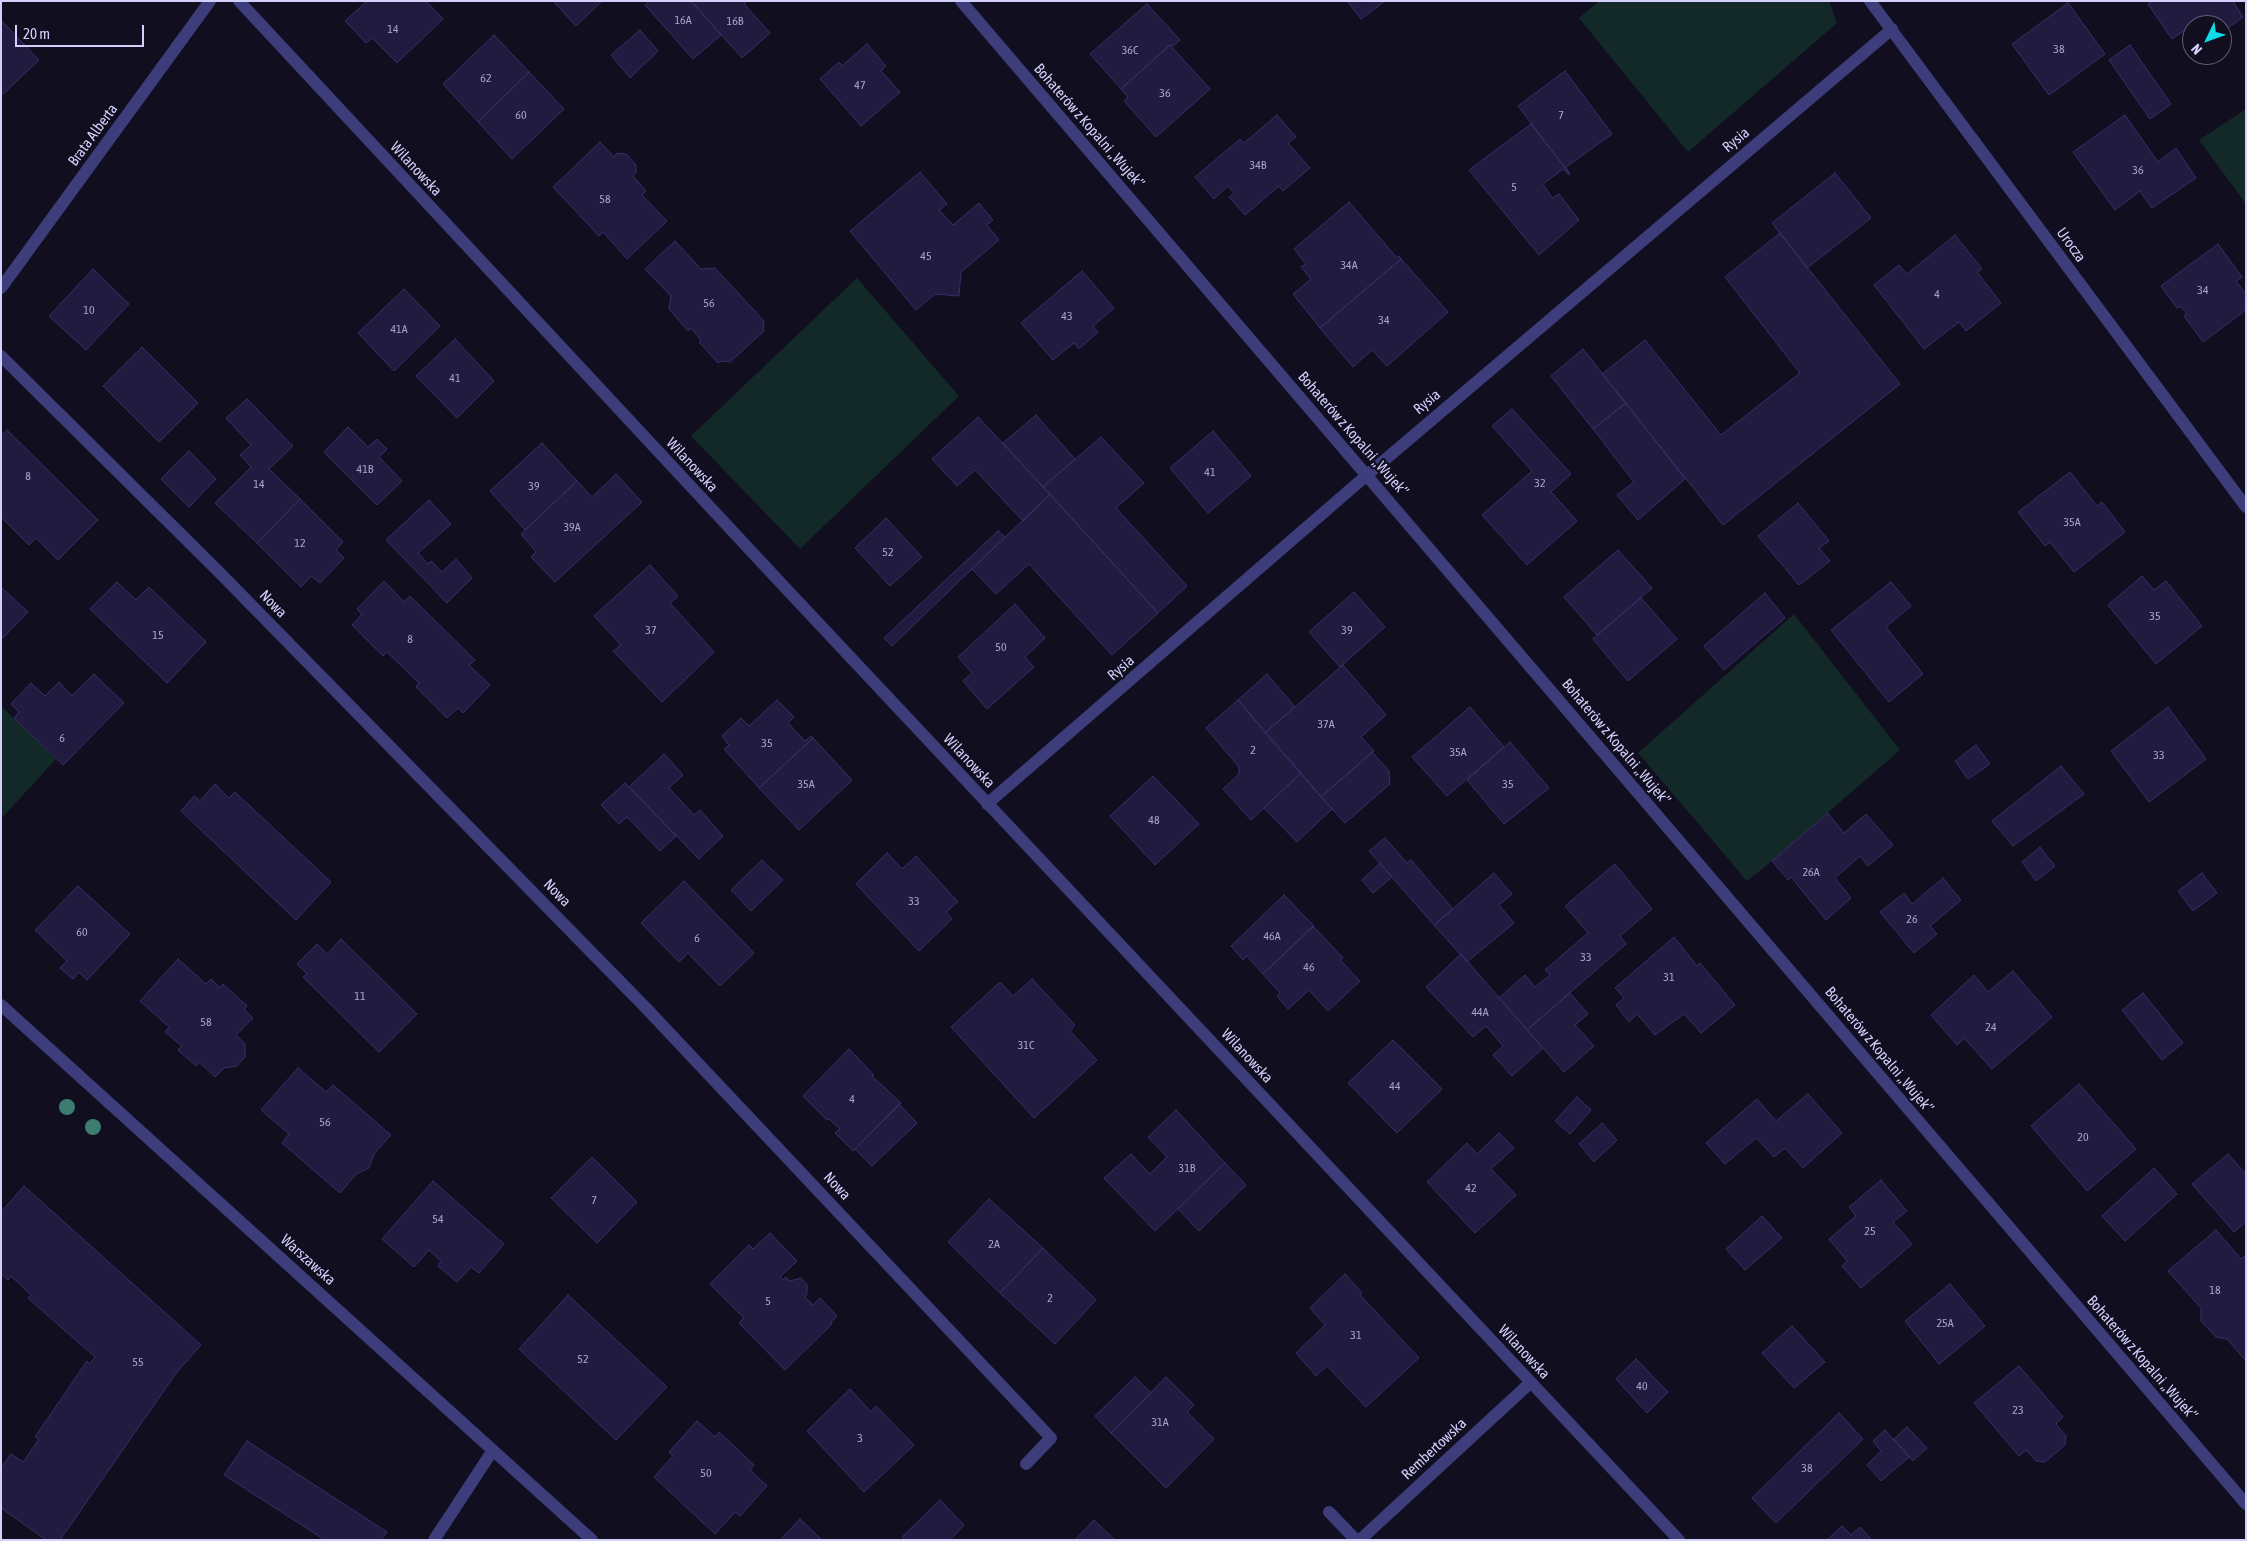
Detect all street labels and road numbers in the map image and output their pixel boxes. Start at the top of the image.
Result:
street label: Bohaterów z Kopalni „Wujek” [1030,60,1148,192]
street label: Brata Alberta [64,100,122,170]
street label: Rysia [1719,124,1753,156]
street label: Wilanowska [386,138,446,200]
street label: Urocza [2052,224,2090,266]
street label: Bohaterów z Kopalni „Wujek” [1294,368,1412,500]
street label: Rysia [1410,386,1444,418]
street label: Wilanowska [662,434,722,496]
street label: Nowa [256,586,290,622]
street label: Rysia [1104,652,1138,684]
street label: Bohaterów z Kopalni „Wujek” [1558,675,1674,809]
street label: Wilanowska [939,730,999,792]
street label: Nowa [540,875,574,911]
street label: Bohaterów z Kopalni „Wujek” [1821,983,1937,1117]
street label: Wilanowska [1217,1025,1277,1087]
street label: Nowa [820,1168,854,1204]
street label: Warszawska [277,1231,339,1289]
street label: Bohaterów z Kopalni „Wujek” [2083,1292,2201,1424]
street label: Wilanowska [1494,1321,1554,1383]
street label: Rembertowska [1398,1414,1470,1484]

